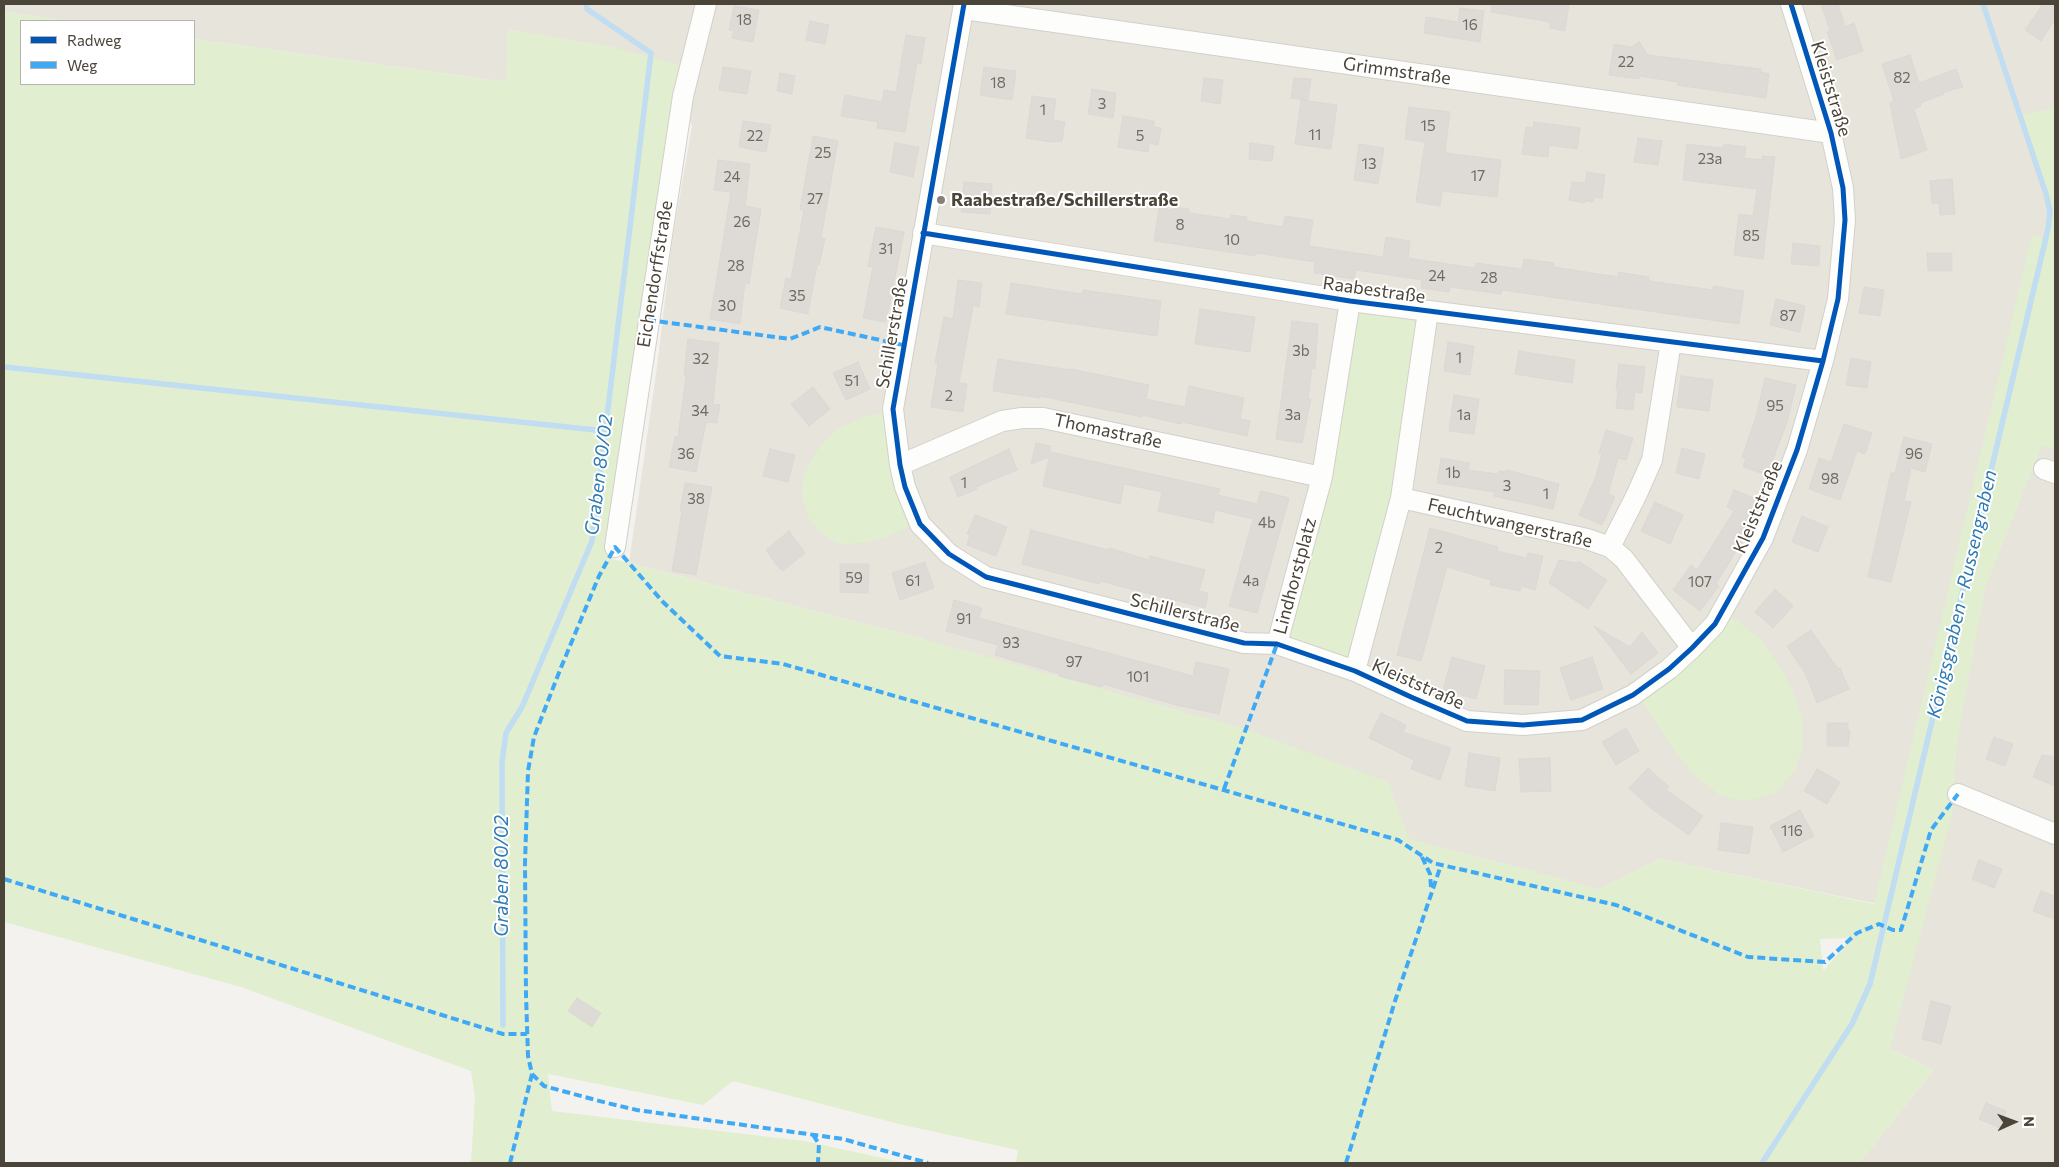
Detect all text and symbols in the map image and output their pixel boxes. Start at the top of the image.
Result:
house number: 18 [736,11,752,29]
house number: 16 [1462,16,1478,34]
legend [20,20,195,85]
text: Radweg [67,31,121,49]
street label: Kleiststraße [1806,39,1856,139]
street label: Grimmstraße [1342,53,1452,89]
house number: 22 [1618,53,1634,71]
text: Weg [67,56,97,74]
house number: 82 [1893,69,1911,87]
house number: 18 [990,74,1006,92]
house number: 3 [1098,95,1106,113]
house number: 1 [1040,101,1046,119]
house number: 15 [1420,117,1436,135]
house number: 11 [1309,126,1321,144]
house number: 22 [747,127,763,145]
house number: 5 [1136,127,1144,145]
house number: 25 [815,144,831,162]
house number: 23a [1698,150,1722,168]
house number: 13 [1362,155,1376,173]
house number: 17 [1471,167,1485,185]
house number: 24 [723,168,741,186]
place label: Raabestraße/Schillerstraße [951,189,1178,211]
house number: 27 [807,190,823,208]
marker: Raabestraße/Schillerstraße [935,194,947,206]
street label: Eichendorffstraße [633,199,677,349]
house number: 26 [733,213,751,231]
house number: 8 [1175,216,1185,234]
house number: 85 [1742,227,1760,245]
house number: 10 [1224,231,1240,249]
house number: 31 [879,240,893,258]
house number: 28 [727,257,745,275]
house number: 24 [1428,267,1446,285]
house number: 28 [1480,269,1498,287]
street label: Raabestraße [1321,272,1427,308]
street label: Schillerstraße [872,276,912,390]
house number: 35 [788,287,806,305]
house number: 30 [718,297,736,315]
house number: 87 [1780,307,1796,325]
house number: 3b [1292,342,1310,360]
house number: 1 [1456,349,1462,367]
house number: 32 [693,350,709,368]
house number: 51 [844,372,860,390]
house number: 2 [945,387,953,405]
house number: 95 [1766,397,1784,415]
house number: 34 [691,402,709,420]
house number: 3a [1285,406,1301,424]
house number: 1a [1457,406,1471,424]
street label: Thomastraße [1052,409,1164,453]
water label: Graben 80/02 [580,413,618,537]
house number: 36 [677,445,695,463]
house number: 96 [1905,445,1923,463]
street label: Kleiststraße [1729,457,1787,557]
house number: 1b [1445,464,1461,482]
water label: Königsgraben - Russengraben [1922,468,2002,720]
house number: 98 [1821,470,1839,488]
house number: 1 [961,474,967,492]
house number: 3 [1503,477,1511,495]
house number: 1 [1543,485,1549,503]
house number: 38 [687,490,705,508]
street label: Feuchtwangerstraße [1426,494,1594,552]
house number: 4b [1258,514,1276,532]
street label: Lindhorstplatz [1269,515,1321,637]
house number: 2 [1435,539,1443,557]
house number: 59 [845,569,863,587]
house number: 61 [905,572,921,590]
house number: 4a [1243,572,1259,590]
house number: 107 [1688,573,1712,591]
street label: Schillerstraße [1128,589,1242,637]
house number: 91 [956,610,972,628]
house number: 93 [1002,634,1020,652]
house number: 97 [1066,653,1082,671]
street label: Kleiststraße [1369,654,1467,714]
house number: 101 [1127,668,1149,686]
water label: Graben 80/02 [491,815,513,937]
house number: 116 [1781,822,1803,840]
north arrow [1989,1097,2039,1147]
text: N [2021,1116,2038,1127]

